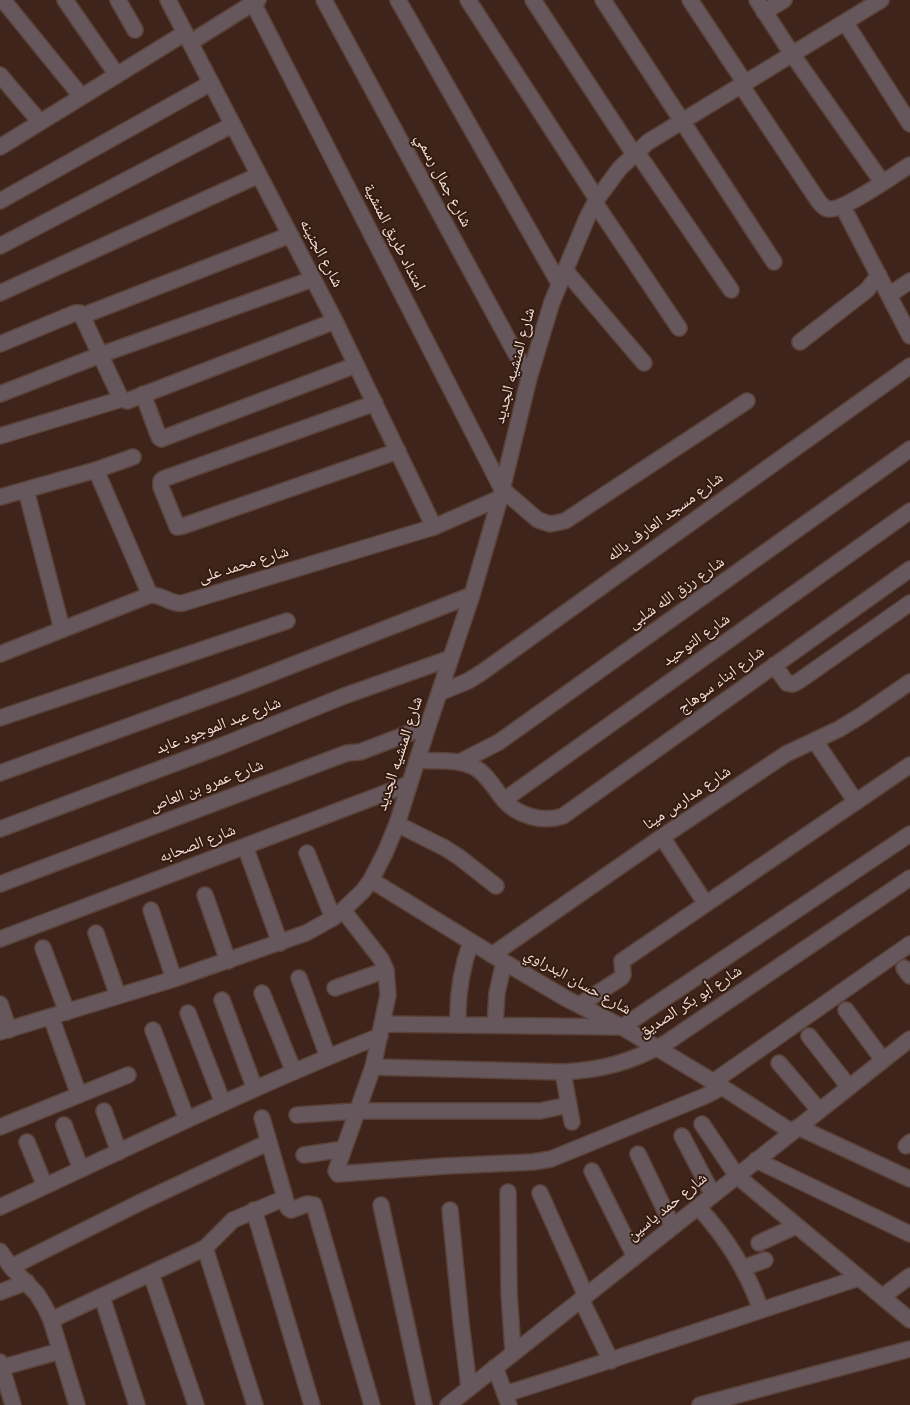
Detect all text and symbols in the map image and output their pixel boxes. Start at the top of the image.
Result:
street label: شارع جمال رسمي [409,131,475,231]
street label: امتداد طريق المنشية [358,181,428,295]
street label: شارع الجنينه [294,217,346,291]
street label: شارع المنشيه الجديد [491,306,541,426]
street label: شارع مسجد العارف بالله [604,469,728,567]
street label: شارع محمد على [196,543,292,589]
street label: شارع رزق الله شلبى [625,554,729,634]
street label: شارع التوحيد [659,611,735,671]
street label: شارع ابناء سوهاج [675,643,769,719]
street label: شارع عبد الموجود عابد [154,694,284,760]
street label: شارع المنشيه الجديد [373,694,429,814]
street label: شارع عمرو بن العاص [147,756,267,818]
street label: شارع مدارس مينا [641,763,735,835]
street label: شارع الصحابه [157,822,239,868]
street label: شارع حسان البدراوي [520,946,634,1020]
street label: شارع أبو بكر الصديق [636,962,746,1044]
street label: شارع حمد ياسين [624,1170,712,1246]

